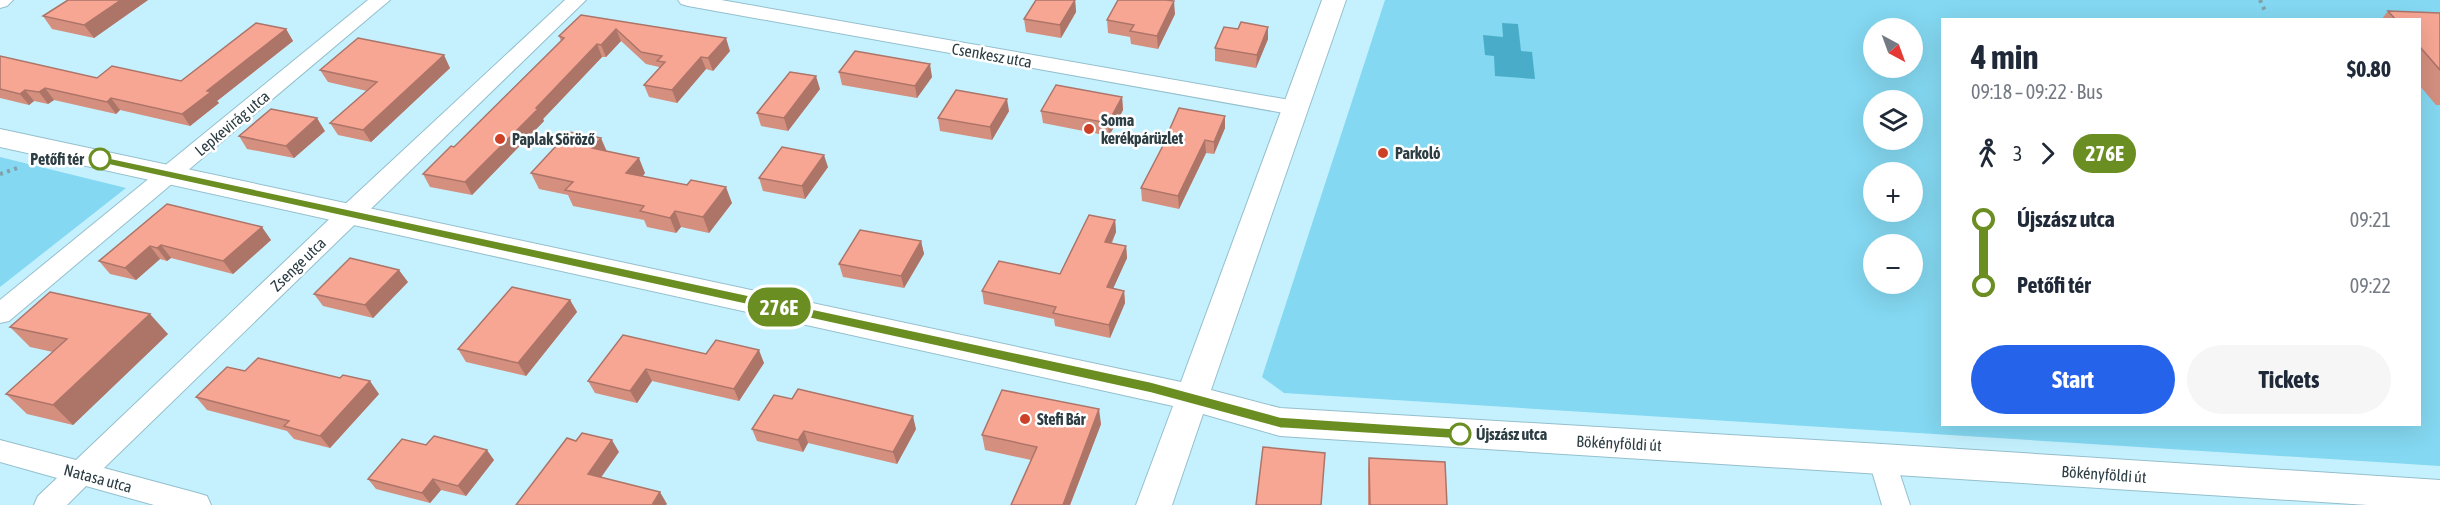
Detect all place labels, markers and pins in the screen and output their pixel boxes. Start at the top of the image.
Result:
place label: Soma kerékpárüzlet [1101,111,1184,147]
marker: Soma kerékpárüzlet [1082,122,1096,136]
place label: Paplak Söröző [512,130,595,148]
marker: Paplak Söröző [493,132,507,146]
place label: Parkoló [1395,144,1441,162]
marker: Parkoló [1376,146,1390,160]
marker: Petőfi tér [89,148,111,170]
place label: Petőfi tér [30,150,84,168]
place label: Stefi Bár [1037,410,1086,428]
marker: Stefi Bár [1018,412,1032,426]
marker: Újszász utca [1449,423,1471,445]
place label: Újszász utca [1476,425,1547,443]

